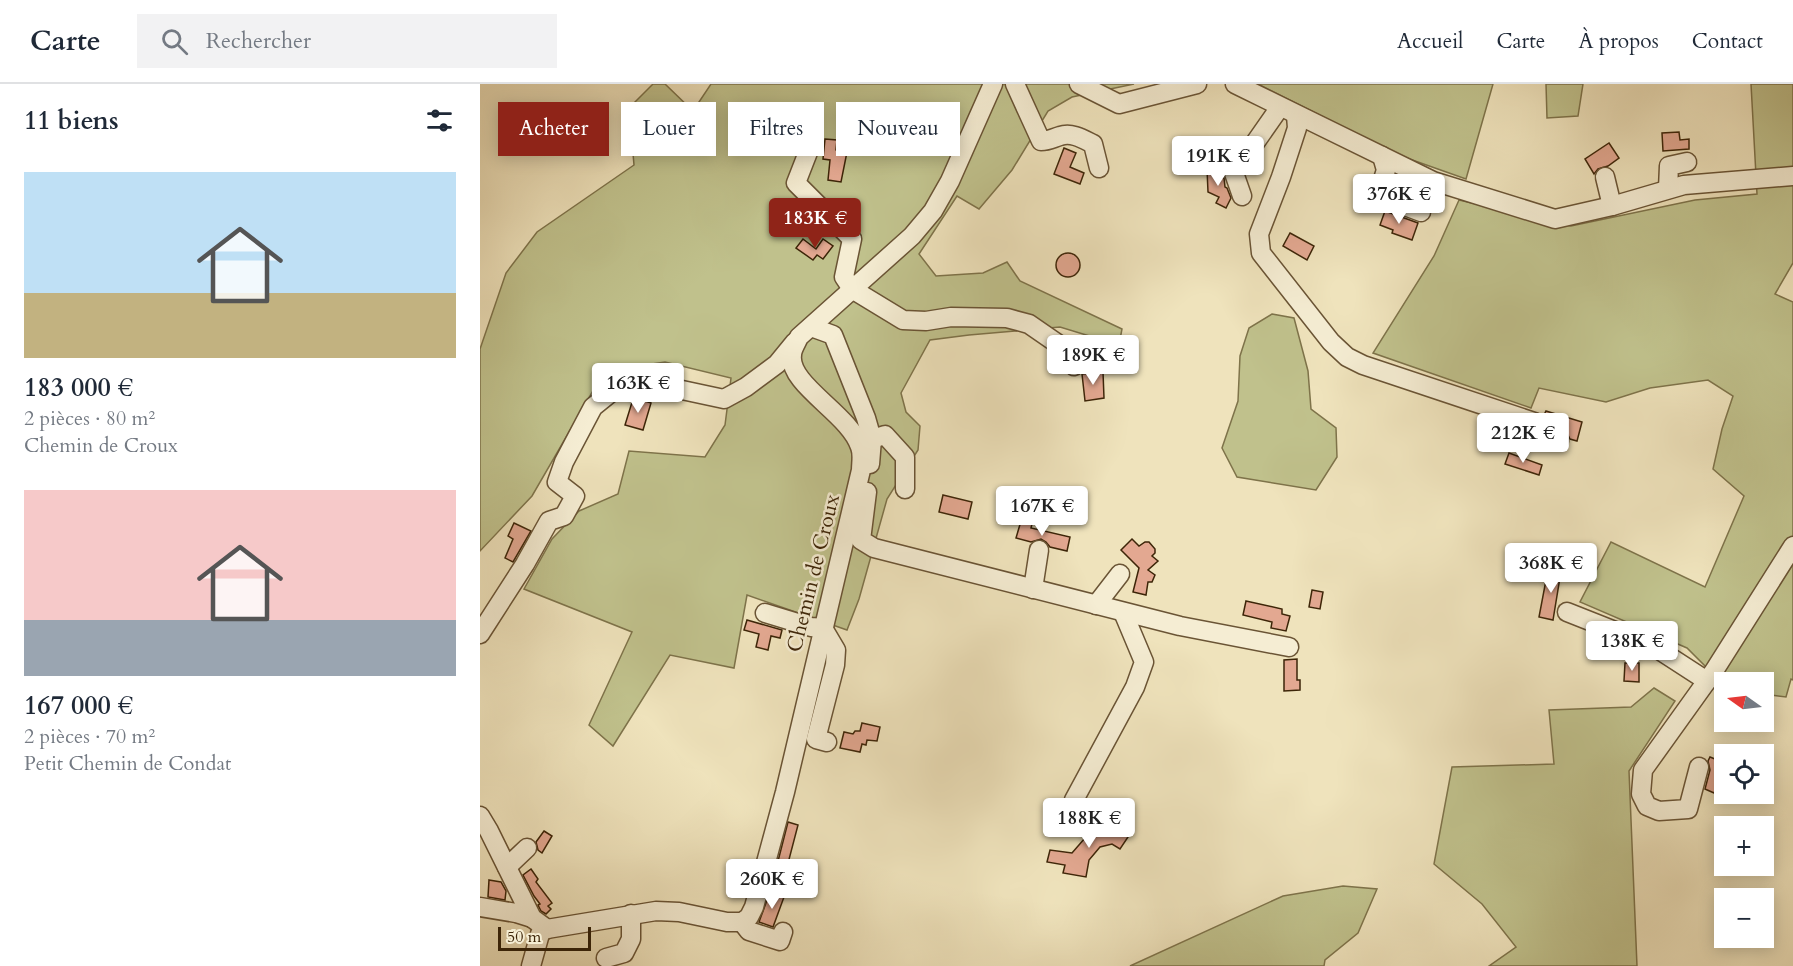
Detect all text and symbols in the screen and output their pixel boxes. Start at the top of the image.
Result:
search box [137,14,557,68]
text: Carte [30,22,101,60]
icon: search [158,25,191,58]
text: Rechercher [206,26,311,56]
text: Accueil [1397,27,1463,56]
text: Carte [1496,27,1545,56]
text: À propos [1578,27,1659,56]
text: Contact [1692,27,1763,56]
chip: Acheter [498,102,609,156]
chip: Louer [621,102,716,156]
chip: Filtres [728,102,824,156]
chip: Nouveau [836,102,960,156]
text: 11 biens [24,103,119,138]
icon: filters [423,104,456,137]
pin: 191K € [1169,136,1267,187]
text: 191K € [1186,142,1250,169]
pin: 376K € [1350,174,1448,225]
text: 376K € [1367,180,1431,207]
pin: 183K € [766,198,864,249]
text: 183K € [783,204,847,231]
icon: home [186,211,294,319]
pin: 189K € [1044,335,1142,386]
text: 189K € [1061,341,1125,368]
pin: 163K € [589,363,687,414]
text: 163K € [606,369,670,396]
text: 183 000 € [24,370,133,405]
text: 2 pièces · 80 m² [24,405,155,432]
pin: 212K € [1474,413,1572,464]
text: 212K € [1491,419,1555,446]
text: Chemin de Croux [24,432,178,459]
pin: 167K € [993,486,1091,537]
street label: Chemin de Croux [780,491,847,655]
text: 167K € [1010,492,1074,519]
icon: home [186,529,294,637]
pin: 368K € [1502,543,1600,594]
text: 368K € [1519,549,1583,576]
pin: 138K € [1583,621,1681,672]
text: 138K € [1600,627,1664,654]
north arrow [1714,672,1774,732]
map controls [1714,672,1774,948]
text: 167 000 € [24,688,133,723]
text: 2 pièces · 70 m² [24,723,155,750]
button: locate [1714,744,1774,804]
text: Petit Chemin de Condat [24,750,231,777]
pin: 188K € [1040,798,1138,849]
text: 188K € [1057,804,1121,831]
button: + [1714,816,1774,876]
pin: 260K € [723,859,821,910]
text: 260K € [740,865,804,892]
button: − [1714,888,1774,948]
scale bar [498,924,591,952]
text: 50 m [507,926,541,948]

